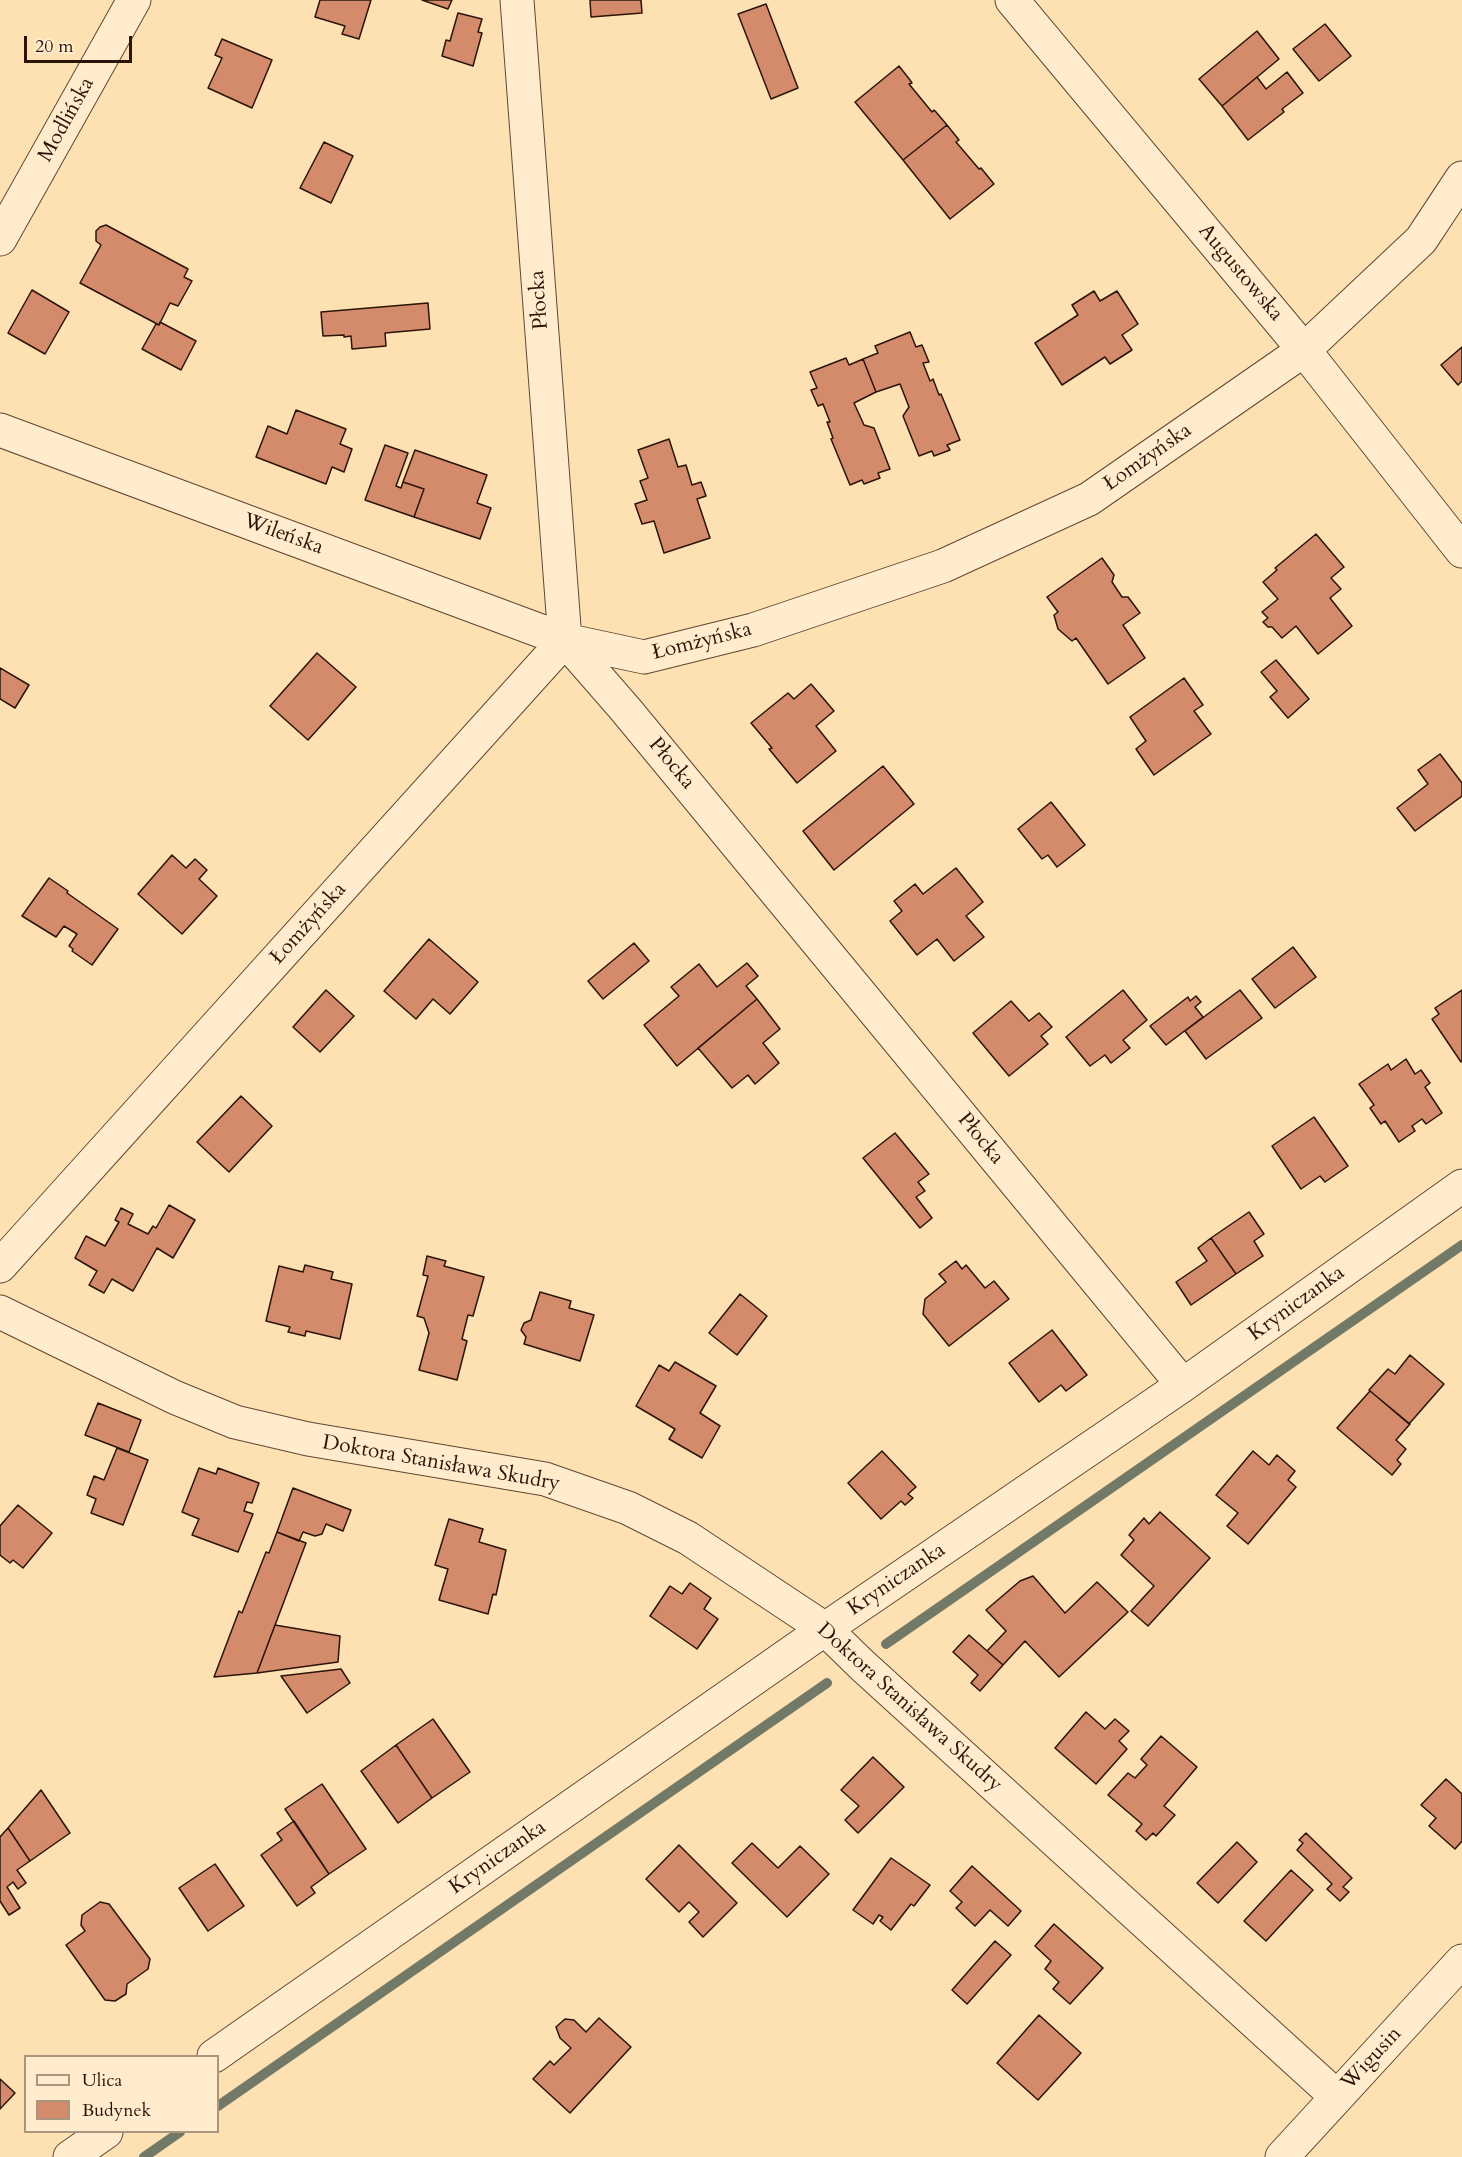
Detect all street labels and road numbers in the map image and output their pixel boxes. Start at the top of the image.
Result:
street label: Modlińska [33,73,101,167]
street label: Augustowska [1192,219,1288,327]
street label: Płocka [525,269,555,331]
street label: Łomżyńska [1099,419,1197,497]
street label: Wileńska [240,509,326,561]
street label: Łomżyńska [650,617,754,667]
street label: Płocka [642,733,700,795]
street label: Łomżyńska [266,878,352,970]
street label: Płocka [951,1108,1009,1170]
street label: Kryniczanka [1244,1261,1350,1347]
street label: Doktora Stanisława Skudry [320,1431,562,1497]
street label: Kryniczanka [843,1538,951,1622]
street label: Doktora Stanisława Skudry [811,1618,1007,1798]
street label: Kryniczanka [445,1815,551,1901]
street label: Wigusin [1336,2022,1408,2096]

